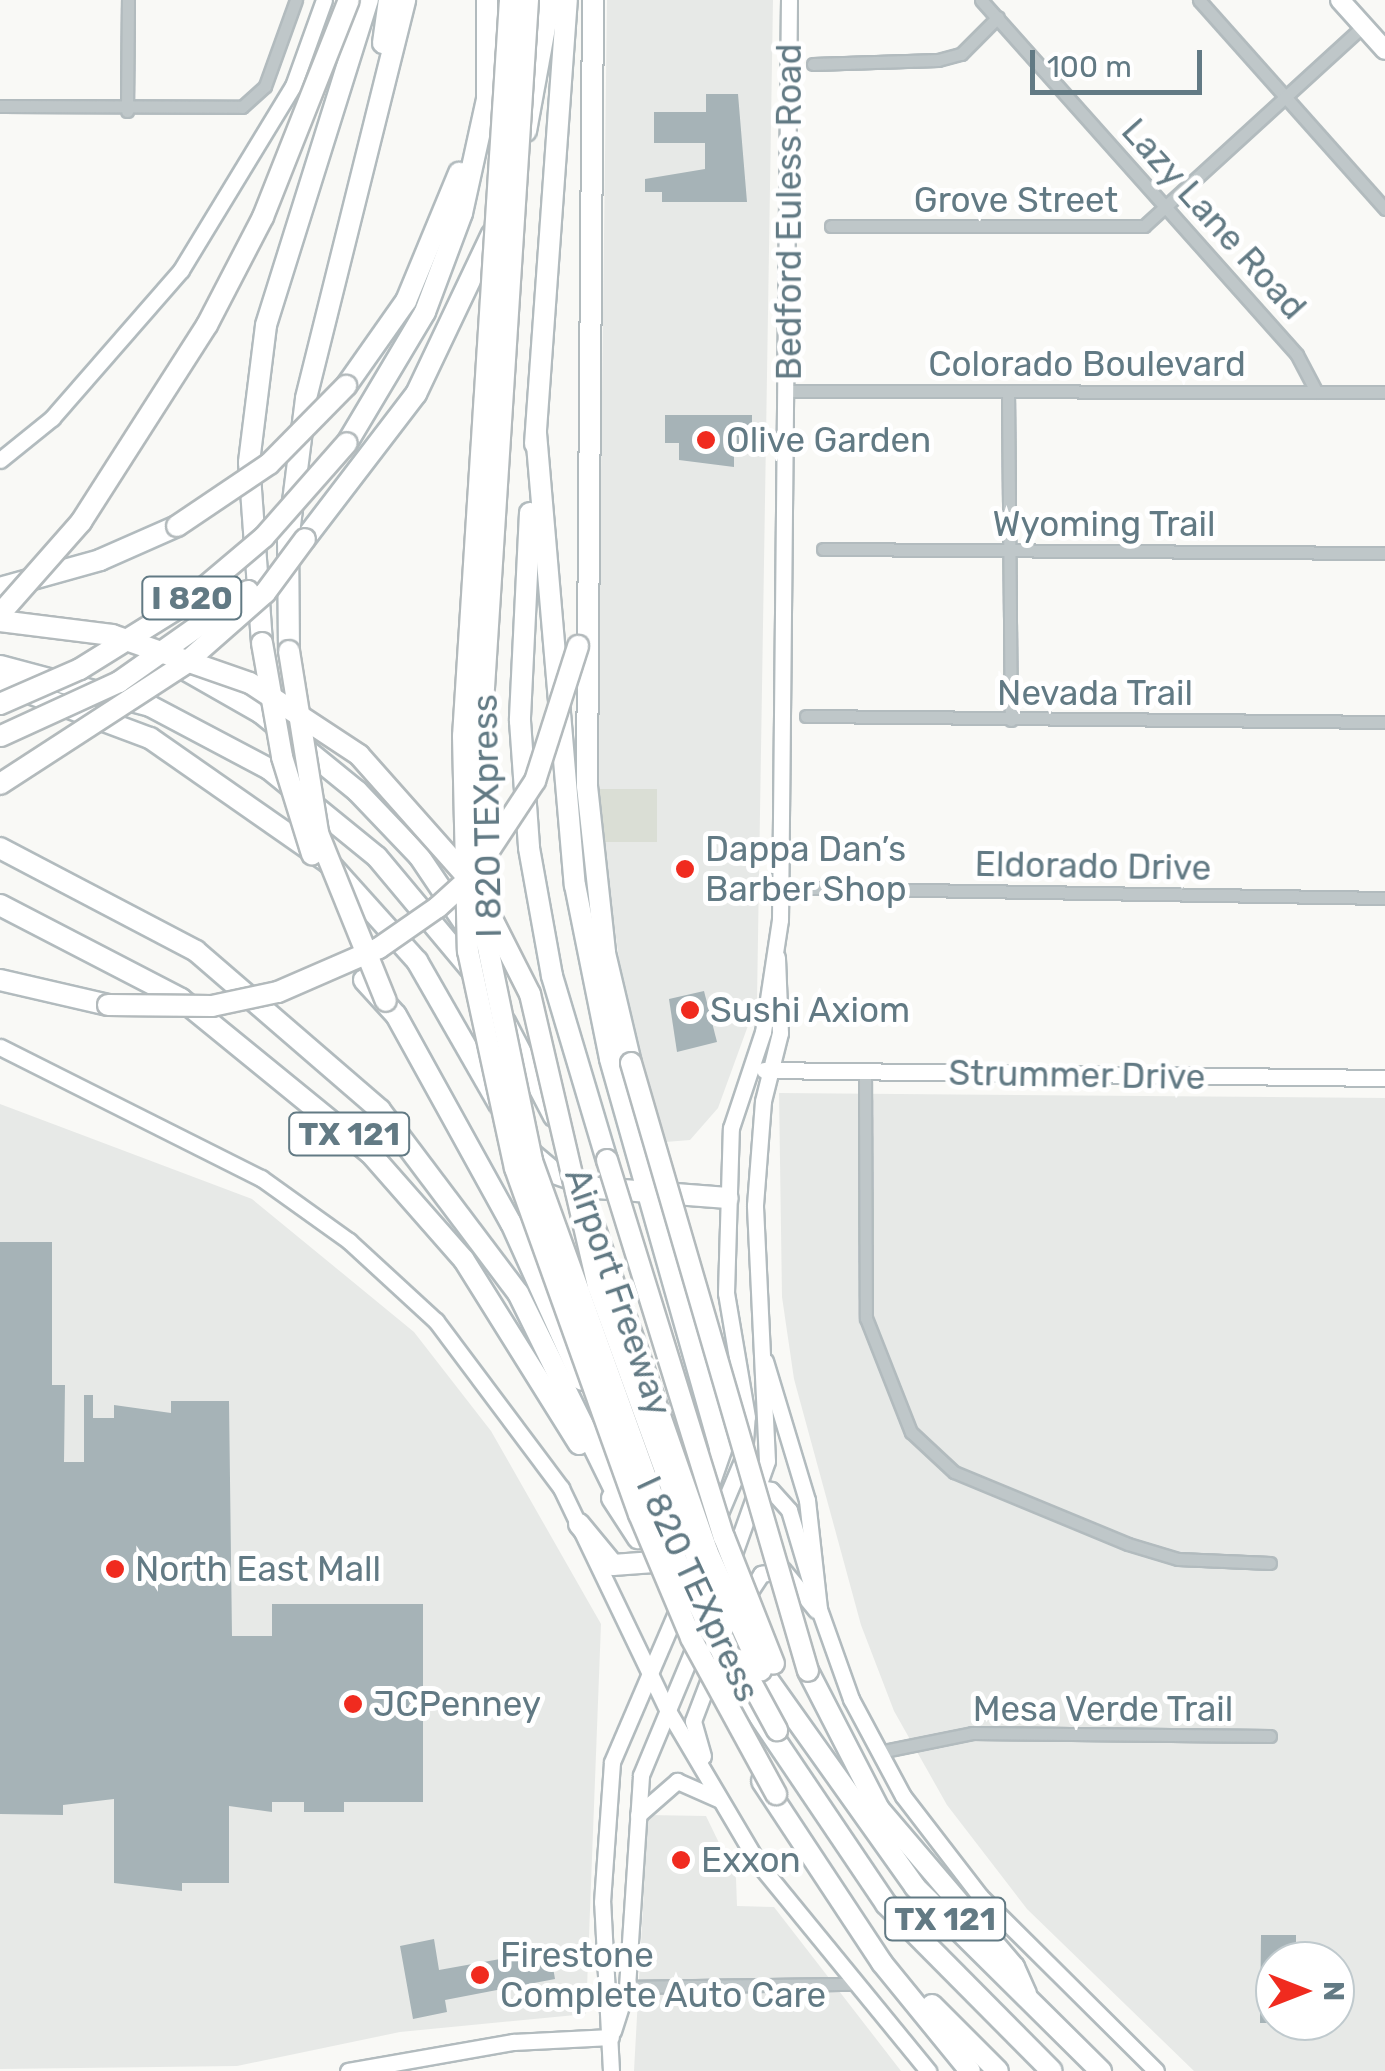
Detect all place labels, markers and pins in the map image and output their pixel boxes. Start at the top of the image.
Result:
place label: Olive Garden [726,419,931,461]
marker: Olive Garden [695,429,717,451]
place label: Dappa Dan’s Barber Shop [705,828,907,910]
marker: Dappa Dan’s Barber Shop [674,858,696,880]
place label: Sushi Axiom [710,989,911,1031]
marker: Sushi Axiom [679,999,701,1021]
place label: North East Mall [135,1548,381,1590]
marker: North East Mall [104,1558,126,1580]
place label: JCPenney [373,1683,541,1725]
marker: JCPenney [342,1693,364,1715]
place label: Exxon [701,1839,801,1881]
marker: Exxon [670,1849,692,1871]
place label: Firestone Complete Auto Care [500,1934,827,2016]
marker: Firestone Complete Auto Care [469,1964,491,1986]

